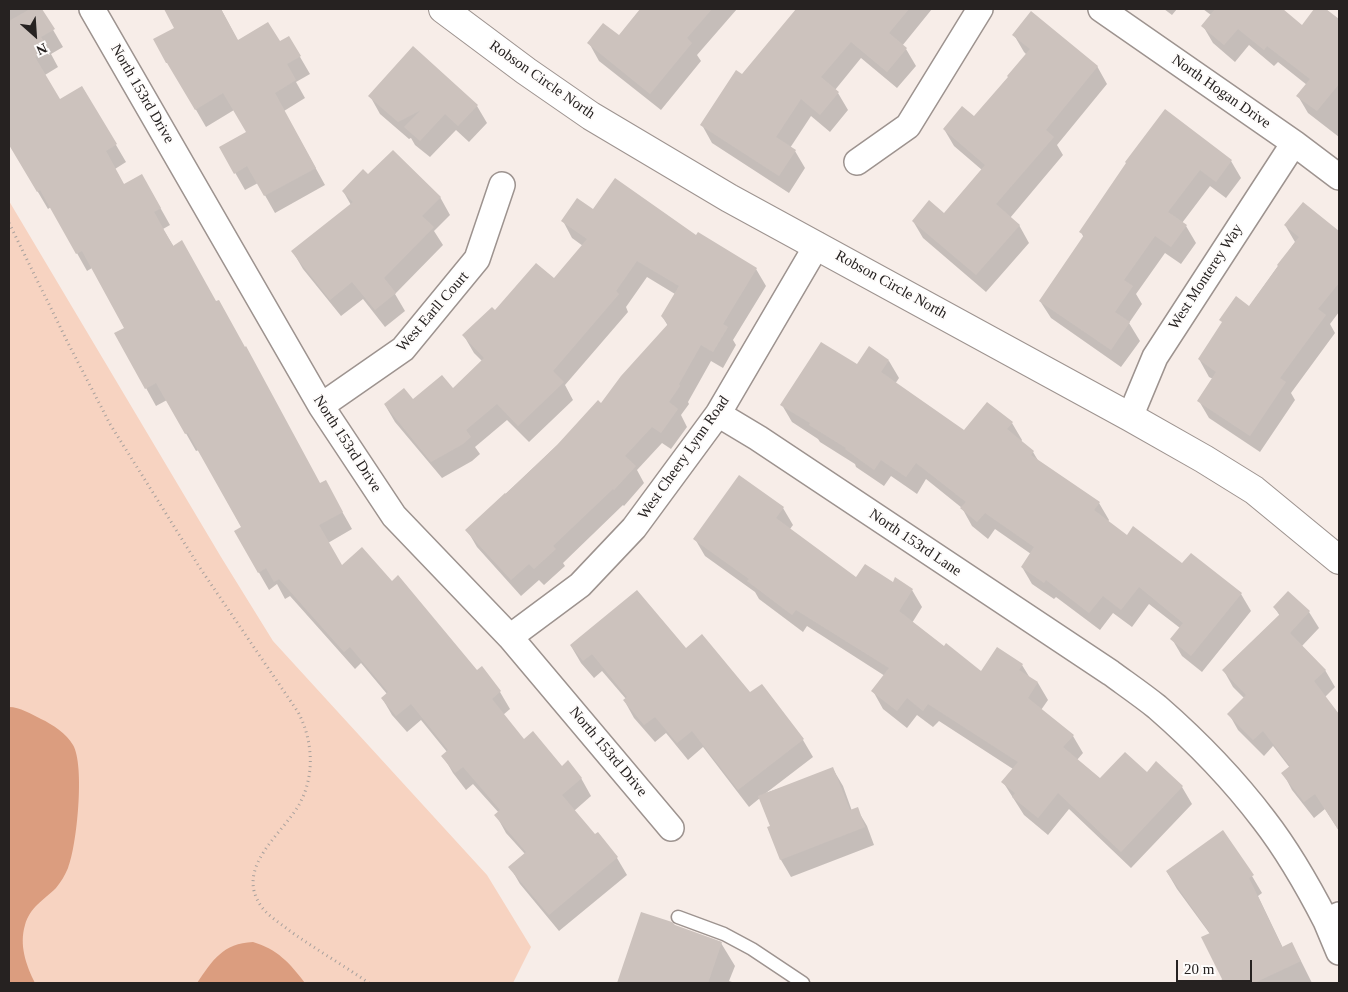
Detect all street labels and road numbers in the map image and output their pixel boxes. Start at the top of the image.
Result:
street label: Robson Circle North [486,37,598,123]
street label: North 153rd Drive [106,41,178,147]
street label: North Hogan Drive [1168,51,1274,133]
street label: West Monterey Way [1165,221,1247,333]
street label: Robson Circle North [832,247,950,323]
street label: West Earll Court [393,268,473,356]
street label: North 153rd Drive [309,392,385,496]
street label: West Cheery Lynn Road [635,393,733,523]
street label: North 153rd Lane [865,505,965,581]
street label: North 153rd Drive [565,703,651,801]

